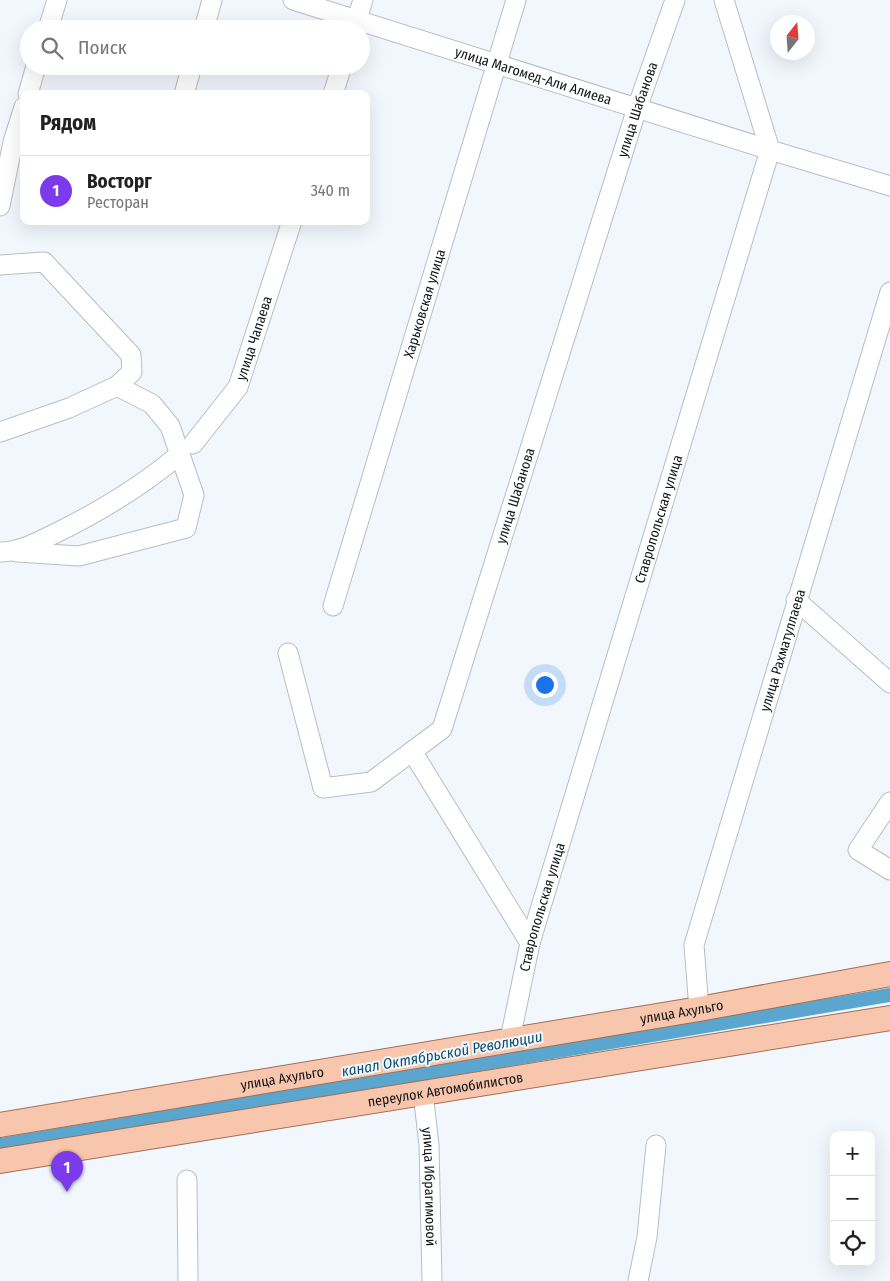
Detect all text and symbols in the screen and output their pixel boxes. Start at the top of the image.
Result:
north arrow [770,15,815,60]
search box [20,20,370,75]
icon: search [38,34,66,62]
text: Поиск [78,36,127,59]
street label: улица Магомед-Али Алиева [453,43,614,108]
street label: улица Шабанова [614,59,661,159]
text: Рядом [40,110,96,136]
text: Восторг [87,170,152,193]
text: 1 [53,181,59,200]
text: 340 m [311,181,350,200]
text: Ресторан [87,193,149,212]
street label: Харьковская улица [400,247,449,360]
street label: улица Чапаева [232,294,276,383]
street label: улица Шабанова [492,446,538,546]
street label: Ставропольская улица [631,453,686,585]
street label: улица Рахматуллаева [756,587,809,713]
your location [532,672,558,698]
street label: Ставропольская улица [516,840,568,973]
street label: улица Ахульго [639,996,725,1027]
water label: канал Октябрьской Революции [340,1027,544,1081]
street label: улица Ахульго [239,1063,325,1093]
street label: переулок Автомобилистов [366,1069,524,1110]
street label: улица Ибрагимовой [419,1126,440,1246]
map controls [830,1131,875,1266]
button: + [830,1131,875,1176]
pin: 1 [51,1151,83,1192]
button: − [830,1176,875,1221]
button: locate [830,1221,875,1266]

